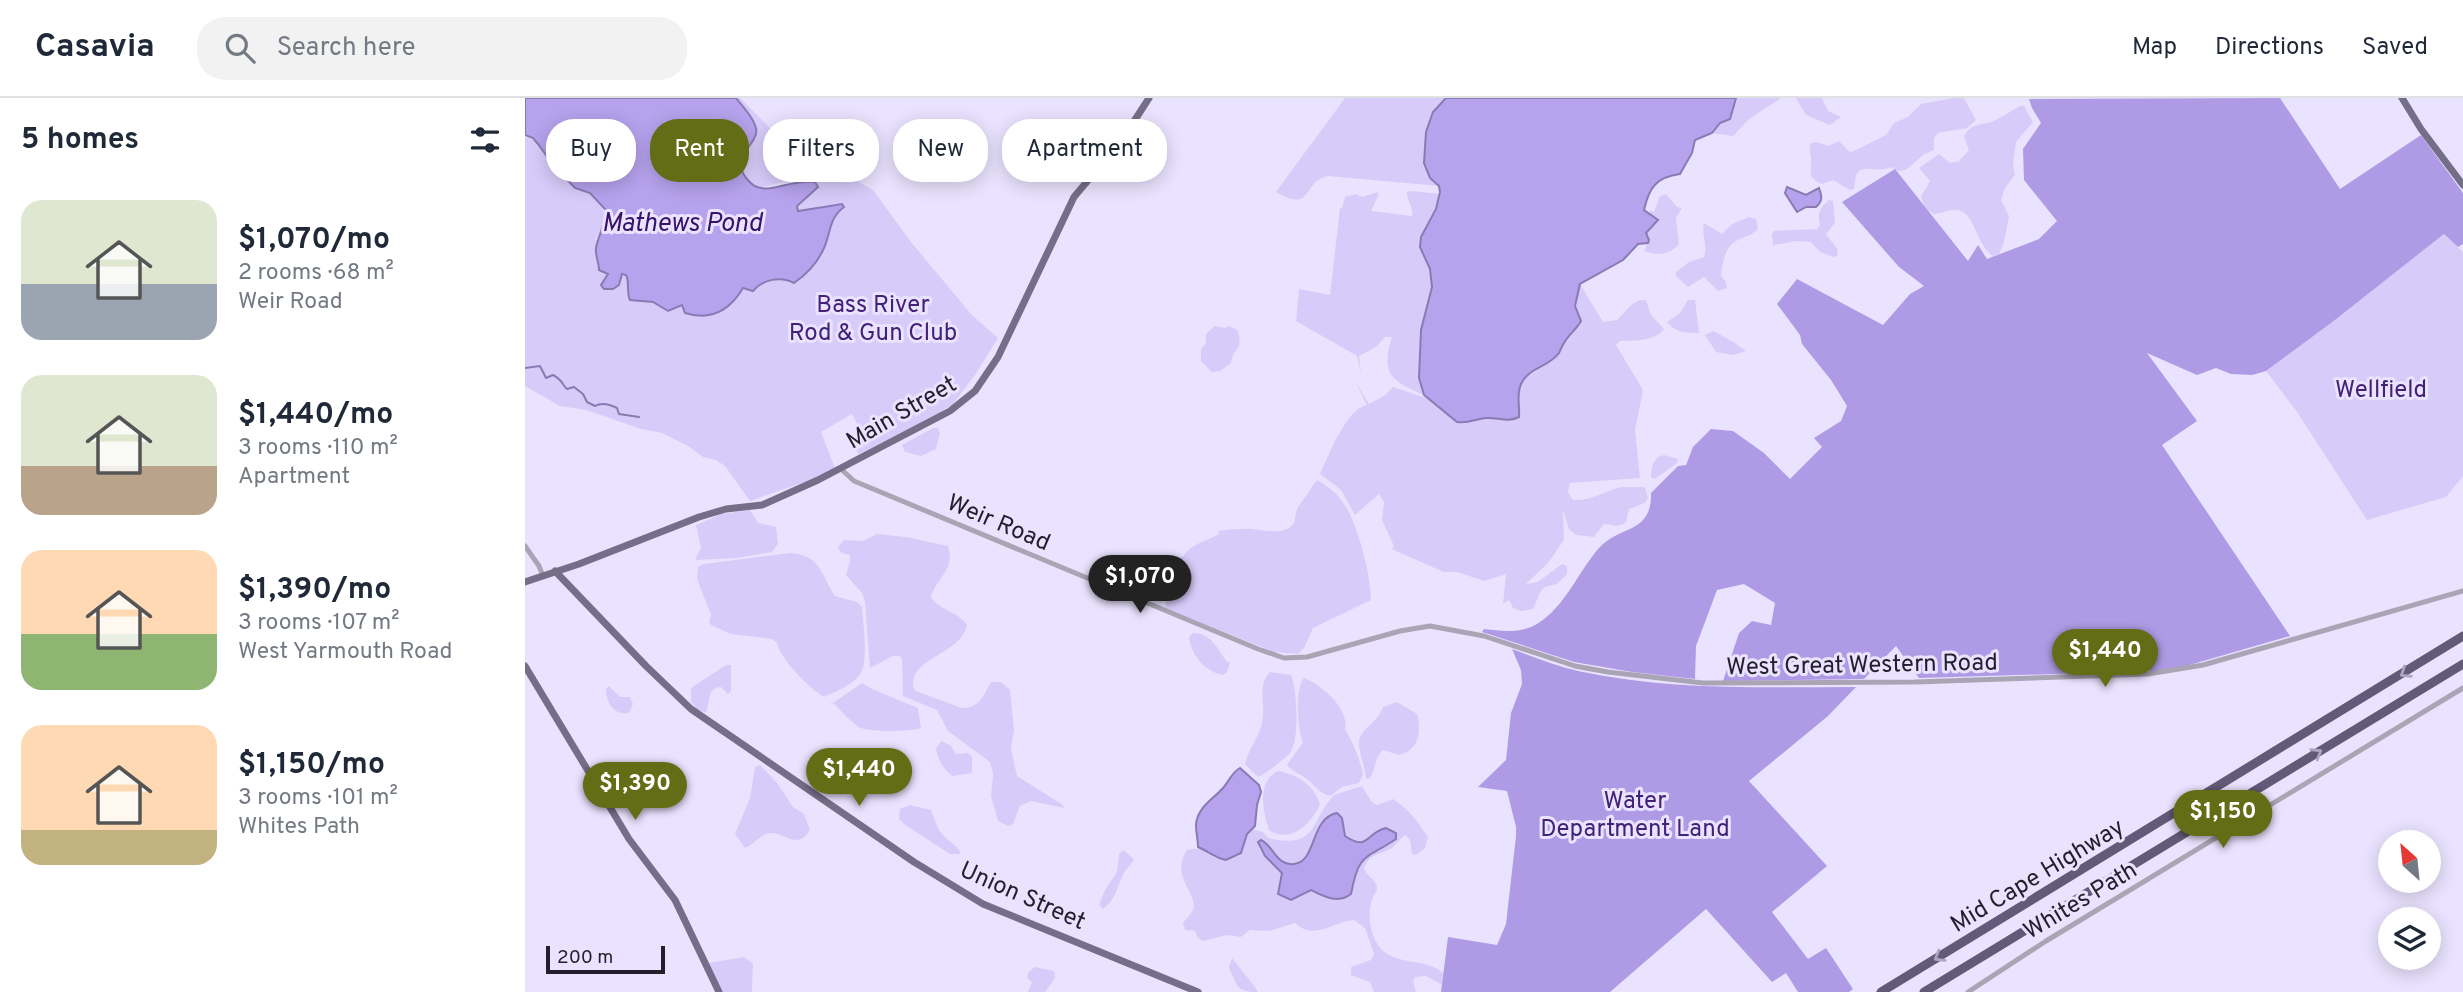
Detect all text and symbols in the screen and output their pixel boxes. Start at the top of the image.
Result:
search box [197,17,687,80]
text: Casavia [35,27,155,69]
icon: search [221,29,259,67]
text: Search here [277,32,416,65]
text: Map [2132,33,2177,63]
text: Directions [2215,33,2324,63]
text: Saved [2362,33,2428,63]
chip: Buy [546,119,636,182]
chip: Rent [650,119,749,182]
chip: Filters [763,119,879,182]
chip: New [893,119,988,182]
chip: Apartment [1002,119,1167,182]
icon: filters [466,121,504,159]
text: 5 homes [21,122,139,159]
water label: Mathews Pond [602,208,764,241]
text: $1,070/mo [238,222,390,259]
icon: home [77,228,161,312]
text: 2 rooms · 68 m² [238,259,394,288]
text: Weir Road [238,288,343,317]
park label: Bass River Rod & Gun Club [789,291,957,349]
street label: Main Street [841,370,963,457]
park label: Wellfield [2335,376,2427,406]
text: $1,440/mo [238,397,393,434]
icon: home [77,403,161,487]
text: 3 rooms · 110 m² [238,434,398,463]
text: Apartment [238,463,350,492]
street label: Weir Road [942,489,1054,559]
pin: $1,070 [1083,556,1197,615]
text: $1,070 [1104,563,1176,592]
text: $1,390/mo [238,572,391,609]
icon: home [77,578,161,662]
text: 3 rooms · 107 m² [238,609,400,638]
pin: $1,440 [2048,630,2162,689]
text: $1,440 [2068,637,2142,666]
text: West Yarmouth Road [238,638,453,667]
street label: West Great Western Road [1726,649,1998,683]
one-way arrow [2400,664,2413,677]
text: $1,150/mo [238,747,385,784]
pin: $1,440 [802,748,916,808]
one-way arrow [2310,748,2323,761]
icon: home [77,753,161,837]
text: $1,440 [822,756,896,785]
pin: $1,390 [578,762,692,822]
text: $1,390 [599,770,671,799]
text: 3 rooms · 101 m² [238,784,398,813]
park label: Water Department Land [1540,787,1730,845]
pin: $1,150 [2166,790,2280,850]
text: $1,150 [2189,798,2257,827]
text: Whites Path [238,813,360,842]
street label: Mid Cape Highway [1946,813,2130,940]
north arrow [2378,830,2441,892]
map controls [2378,830,2441,970]
street label: Union Street [955,856,1090,938]
street label: Whites Path [2019,856,2143,947]
button: layers [2378,907,2441,970]
scale bar [546,943,665,975]
text: 200 m [557,946,613,970]
one-way arrow [1933,948,1946,961]

